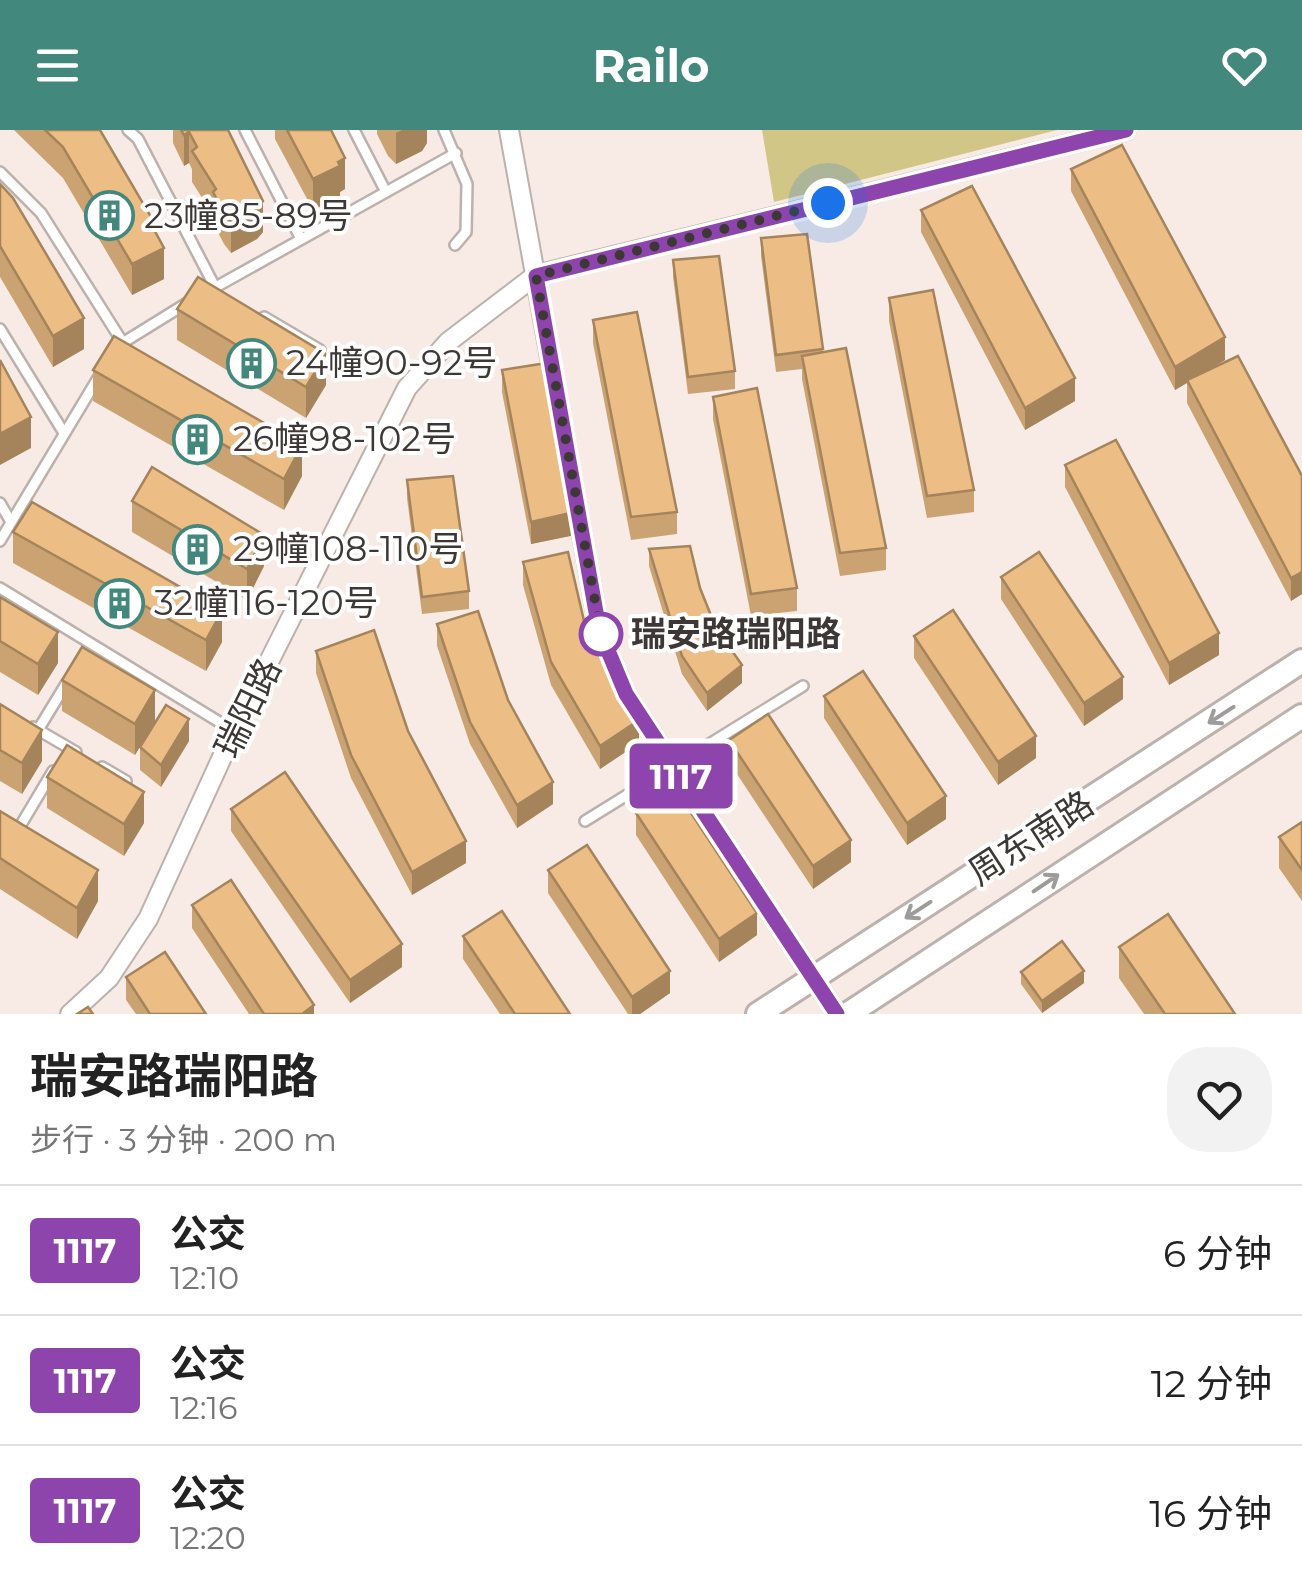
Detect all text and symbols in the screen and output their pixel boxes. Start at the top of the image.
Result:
icon: menu [30,38,85,93]
text: Railo [592,38,710,93]
icon: heart [1217,38,1272,93]
your location [803,178,853,228]
building icon: 23幢85-89号 [83,190,135,242]
place label: 23幢85-89号 [144,194,353,237]
building icon: 24幢90-92号 [225,337,277,389]
place label: 24幢90-92号 [286,341,498,384]
building icon: 26幢98-102号 [172,413,224,465]
place label: 26幢98-102号 [233,417,456,460]
building icon: 29幢108-110号 [172,523,224,575]
place label: 29幢108-110号 [233,527,464,570]
building icon: 32幢116-120号 [93,577,145,629]
place label: 32幢116-120号 [154,581,379,624]
place label: 瑞安路瑞阳路 [631,612,841,655]
marker: 瑞安路瑞阳路 [580,613,622,655]
street label: 瑞阳路 [205,651,290,764]
one-way arrow [1208,705,1235,725]
line badge: 1117 [611,744,751,808]
text: 1117 [650,755,712,798]
street label: 周东南路 [960,781,1101,894]
one-way arrow [1031,872,1059,893]
one-way arrow [905,900,933,921]
text: 瑞安路瑞阳路 [30,1047,318,1105]
button: heart [1167,1047,1272,1152]
text: 步行 · 3 分钟 · 200 m [30,1120,337,1159]
text: 公交 [170,1210,246,1257]
text: 1117 [54,1229,116,1272]
text: 6 分钟 [1163,1230,1272,1277]
text: 12:10 [170,1258,239,1297]
text: 公交 [170,1340,246,1387]
text: 1117 [54,1359,116,1402]
text: 12 分钟 [1151,1360,1272,1407]
text: 12:16 [170,1388,238,1427]
text: 公交 [170,1470,246,1517]
text: 1117 [54,1489,116,1532]
text: 16 分钟 [1149,1490,1272,1537]
text: 12:20 [170,1518,246,1557]

